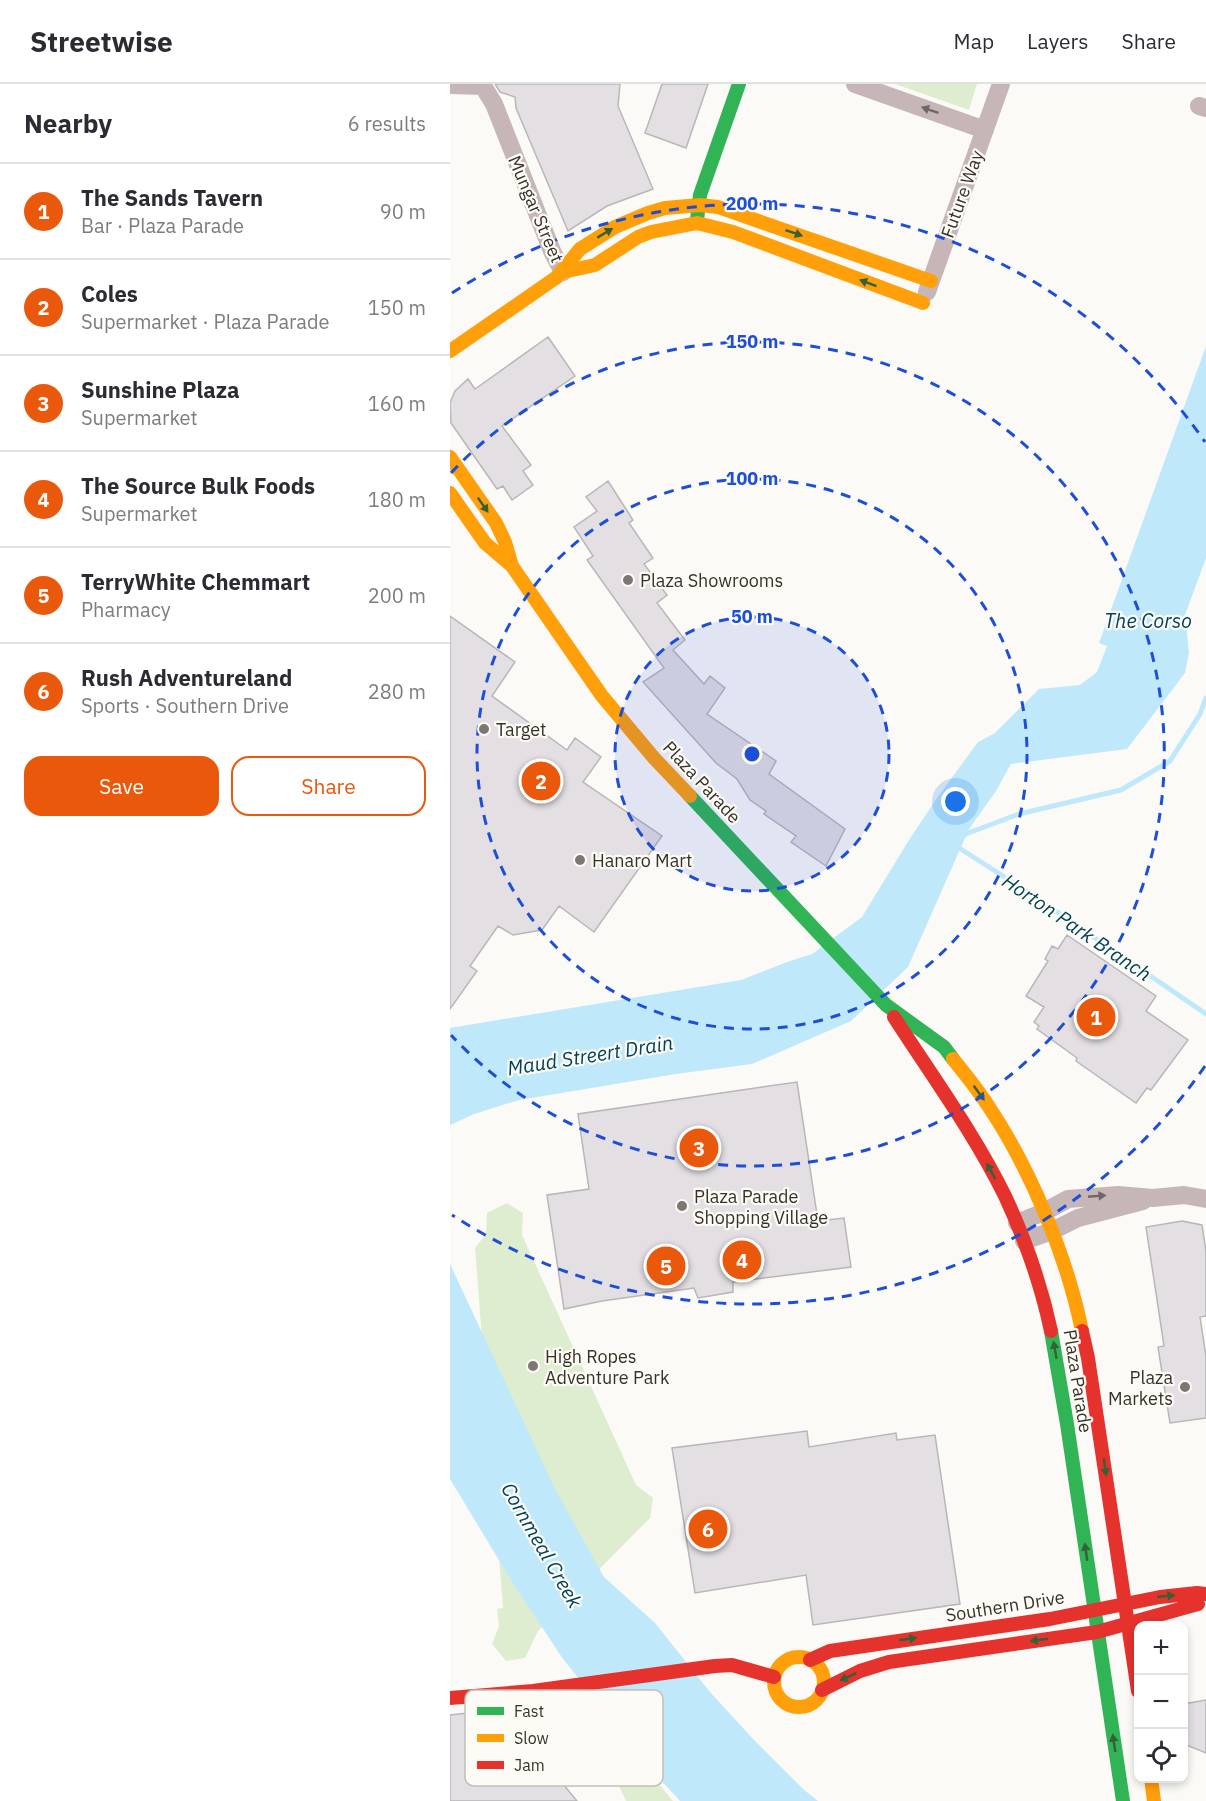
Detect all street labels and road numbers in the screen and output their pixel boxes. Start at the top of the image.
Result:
street label: Future Way [936,147,988,241]
street label: Mungar Street [503,152,569,266]
street label: Plaza Parade [658,736,746,828]
street label: Plaza Parade [1058,1328,1098,1434]
street label: Southern Drive [944,1585,1066,1627]

